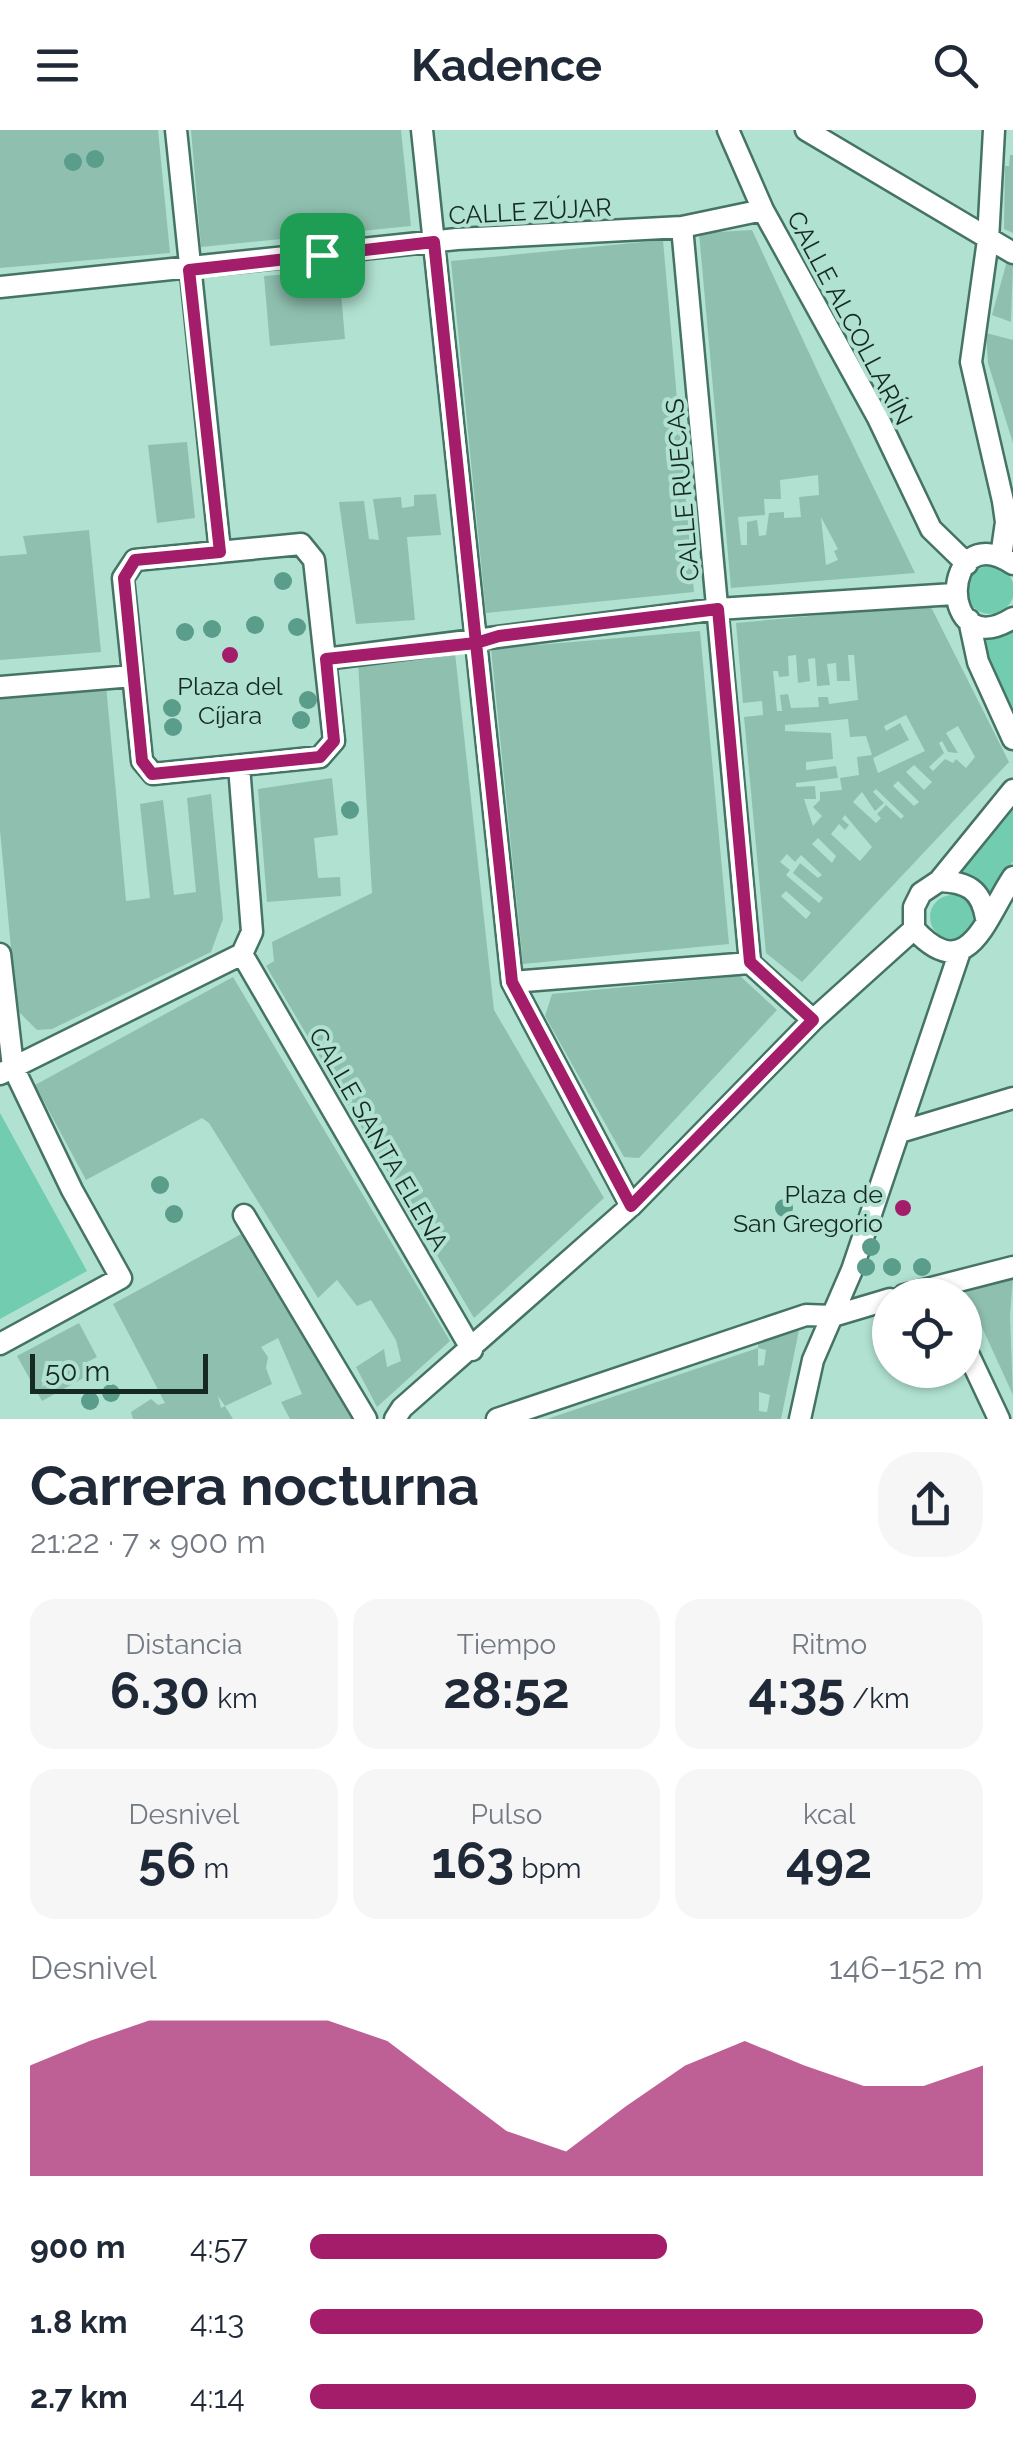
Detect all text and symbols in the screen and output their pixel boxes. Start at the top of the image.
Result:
icon: menu [30,38,85,93]
icon: search [928,38,983,93]
text: Kadence [411,39,602,92]
street label: CALLE ZÚJAR [448,192,612,230]
street label: CALLE ALCOLLARÍN [781,206,919,430]
pin [280,213,365,298]
icon: arrive [295,228,350,283]
street label: CALLE RUECAS [659,397,705,583]
marker: Plaza del Cíjara [219,644,241,666]
place label: Plaza del Cíjara [177,671,283,730]
street label: CALLE SANTA ELENA [303,1022,455,1256]
place label: Plaza de San Gregorio [733,1179,883,1238]
marker: Plaza de San Gregorio [892,1197,914,1219]
map controls [872,1278,982,1388]
button: locate [872,1278,982,1388]
scale bar [30,1349,208,1394]
text: 50 m [45,1355,110,1388]
button: share [878,1452,983,1557]
text: Carrera nocturna [30,1453,479,1518]
text: 21:22 · 7 × 900 m [30,1523,266,1560]
text: Distancia [125,1628,243,1661]
text: Tiempo [457,1628,556,1661]
text: Ritmo [791,1628,867,1661]
text: 6.30 [110,1661,210,1720]
text: 28:52 [443,1661,570,1720]
text: 4:35 [749,1661,845,1720]
text: km [210,1682,258,1715]
text: /km [845,1682,910,1715]
text: Desnivel [128,1798,239,1831]
text: Pulso [471,1798,542,1831]
text: kcal [803,1798,855,1831]
text: 56 [138,1831,196,1890]
text: 163 [431,1831,514,1890]
text: 492 [786,1831,872,1890]
text: m [196,1852,229,1885]
text: bpm [514,1852,582,1885]
text: Desnivel [30,1949,157,1986]
text: 146–152 m [829,1949,983,1986]
text: 900 m [30,2228,126,2265]
text: 4:57 [190,2228,248,2265]
text: 1.8 km [30,2303,128,2340]
text: 4:13 [190,2303,244,2340]
text: 2.7 km [30,2378,128,2415]
text: 4:14 [190,2378,245,2415]

